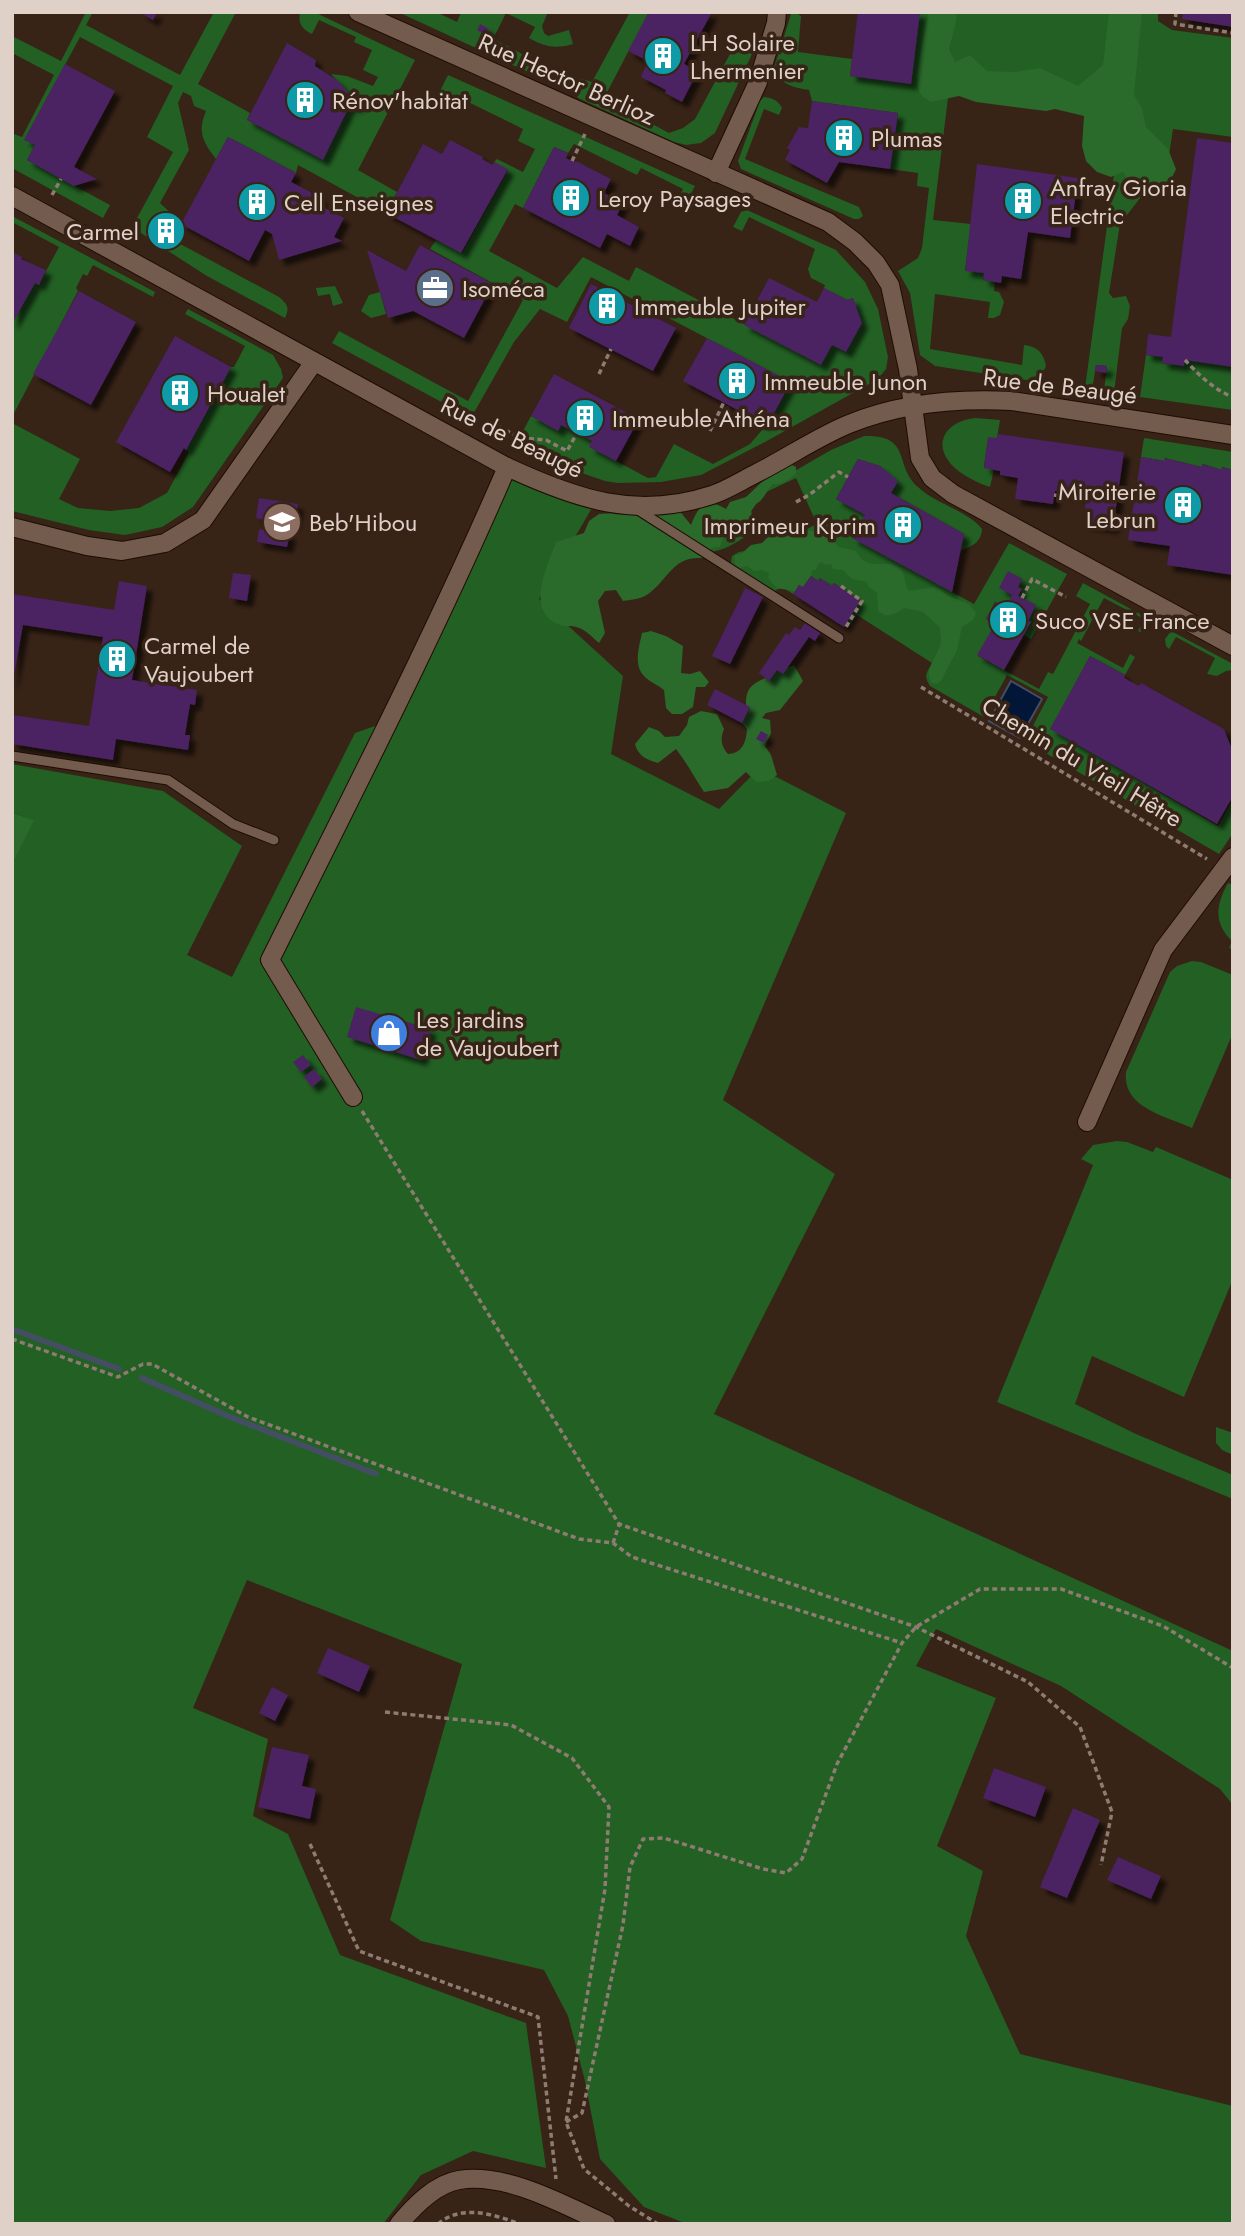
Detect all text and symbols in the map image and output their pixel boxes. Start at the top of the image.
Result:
street label: Rue Hector Berlioz [473,24,661,134]
place label: LH Solaire Lhermenier [690,25,805,88]
building icon: LH Solaire Lhermenier [642,35,684,77]
building icon: Rénov'habitat [284,79,326,121]
place label: Rénov'habitat [332,83,468,118]
building icon: Plumas [823,117,865,159]
place label: Plumas [871,121,942,156]
place label: Anfray Gioria Electric [1050,170,1187,233]
building icon: Leroy Paysages [550,177,592,219]
building icon: Anfray Gioria Electric [1002,180,1044,222]
building icon: Cell Enseignes [236,181,278,223]
place label: Leroy Paysages [598,181,751,216]
place label: Cell Enseignes [284,185,433,220]
building icon: Carmel [145,210,187,252]
place label: Carmel [66,214,139,249]
office icon: Isoméca [414,267,456,309]
place label: Isoméca [462,271,545,306]
building icon: Immeuble Jupiter [586,285,628,327]
place label: Immeuble Jupiter [634,289,806,324]
street label: Rue de Beaugé [981,359,1139,413]
building icon: Immeuble Junon [716,360,758,402]
place label: Immeuble Junon [764,364,928,399]
building icon: Houalet [159,372,201,414]
place label: Houalet [207,376,285,411]
street label: Rue de Beaugé [435,387,589,487]
building icon: Immeuble Athéna [564,397,606,439]
place label: Immeuble Athéna [612,401,790,436]
place label: Miroiterie Lebrun [1058,474,1156,537]
building icon: Miroiterie Lebrun [1162,484,1204,526]
school or university icon: Beb'Hibou [261,501,303,543]
building icon: Imprimeur Kprim [882,504,924,546]
place label: Beb'Hibou [309,505,417,540]
place label: Imprimeur Kprim [704,508,876,543]
building icon: Suco VSE France [987,599,1029,641]
place label: Suco VSE France [1035,603,1210,638]
place label: Carmel de Vaujoubert [144,628,254,691]
building icon: Carmel de Vaujoubert [96,638,138,680]
street label: Chemin du Vieil Hêtre [975,688,1189,836]
place label: Les jardins de Vaujoubert [416,1002,559,1065]
shop icon: Les jardins de Vaujoubert [368,1012,410,1054]

